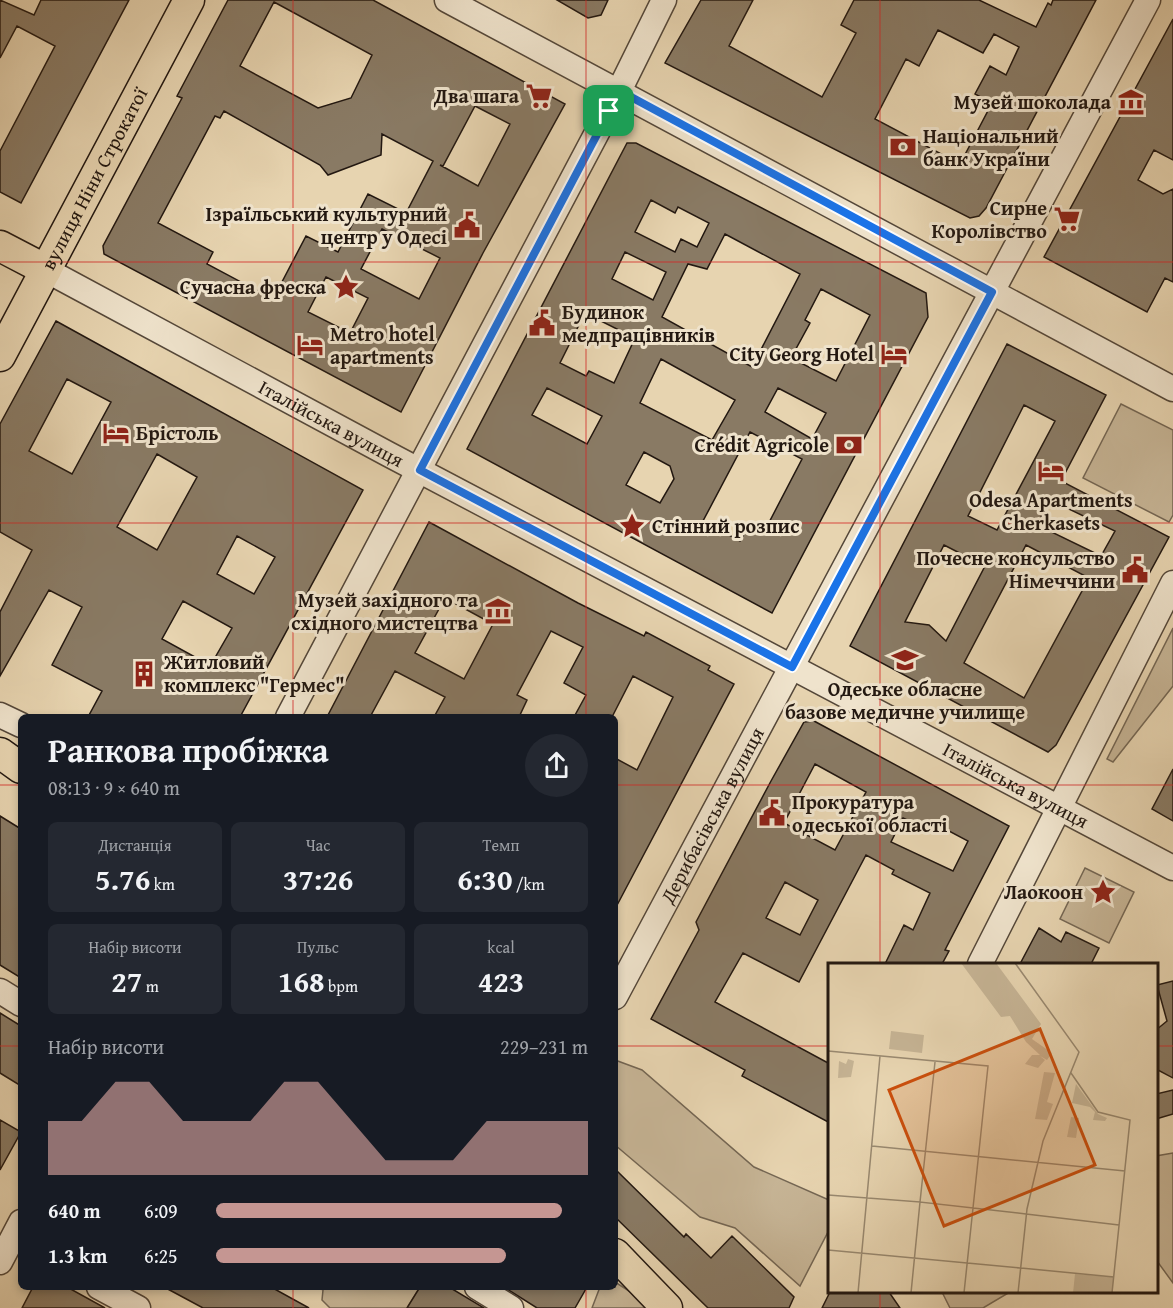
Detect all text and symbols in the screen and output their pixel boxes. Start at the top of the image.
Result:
place label: Два шага [433,81,520,110]
supermarket icon: Два шага [524,81,554,111]
street label: вулиця Ніни Строкатої [33,82,154,275]
pin [583,85,634,136]
place label: Музей шоколада [954,87,1112,116]
museum icon: Музей шоколада [1116,87,1146,117]
icon: arrive [592,94,625,127]
place label: Національний банк України [923,121,1059,173]
bank icon: Національний банк України [888,132,918,162]
place label: Сирне Королiвство [932,193,1047,245]
place label: Ізраїльський культурний центр у Одесі [206,199,447,251]
supermarket icon: Сирне Королiвство [1052,204,1082,234]
public building icon: Ізраїльський культурний центр у Одесі [452,210,482,240]
place label: Сучасна фреска [180,272,327,301]
place icon: Сучасна фреска [331,272,361,302]
place label: Будинок медпрацівників [562,297,715,349]
public building icon: Будинок медпрацівників [527,308,557,338]
place label: Metro hotel apartments [330,319,435,371]
hotel icon: Metro hotel apartments [295,330,325,360]
place label: City Georg Hotel [729,339,874,368]
hotel icon: City Georg Hotel [879,339,909,369]
street label: Італійська вулиця [254,372,409,474]
hotel icon: Брістоль [101,418,131,448]
place label: Брістоль [136,418,218,447]
place label: Crédit Agricole [694,430,829,459]
bank icon: Crédit Agricole [834,430,864,460]
hotel icon: Odesa Apartments Cherkasets [1036,456,1066,486]
place label: Odesa Apartments Cherkasets [969,485,1133,537]
place icon: Стінний розпис [617,511,647,541]
place label: Стінний розпис [652,511,799,540]
place label: Почесне консульство Німеччини [916,543,1115,595]
public building icon: Почесне консульство Німеччини [1120,555,1150,585]
place label: Музей західного та східного мистецтва [291,585,479,637]
museum icon: Музей західного та східного мистецтва [483,596,513,626]
school or university icon: Одеське обласне базове медичне училище [890,645,920,675]
place label: Житловий комплекс "Гермес" [163,647,345,699]
building icon: Житловий комплекс "Гермес" [129,659,159,689]
place label: Одеське обласне базове медичне училище [785,674,1025,726]
street label: Дерибасівська вулиця [652,722,771,909]
text: Ранкова пробіжка [48,726,329,774]
button: share [525,734,588,797]
street label: Італійська вулиця [938,734,1094,835]
text: 08:13 · 9 × 640 m [48,773,180,802]
place label: Прокуратура одеської області [792,787,948,839]
public building icon: Прокуратура одеської області [757,798,787,828]
text: Дистанція [98,833,172,857]
text: Час [306,833,330,857]
text: Темп [483,833,519,857]
text: 5.76 [95,857,150,901]
text: 37:26 [283,857,353,901]
text: 6:30 [457,857,512,901]
text: km [150,872,175,896]
text: /km [512,872,545,896]
place label: Лаокоон [1004,877,1083,906]
place icon: Лаокоон [1088,877,1118,907]
text: Набір висоти [89,935,181,959]
text: Пульс [297,935,339,959]
text: kcal [487,935,515,959]
text: 27 [111,959,142,1003]
text: 168 [278,959,325,1003]
text: 423 [478,959,524,1003]
inset map [828,963,1158,1293]
text: m [142,974,159,998]
text: bpm [325,974,358,998]
text: Набір висоти [48,1032,164,1061]
text: 229–231 m [500,1032,588,1061]
text: 640 m [48,1196,101,1225]
text: 6:09 [144,1196,178,1225]
text: 1.3 km [48,1241,107,1270]
text: 6:25 [144,1241,178,1270]

